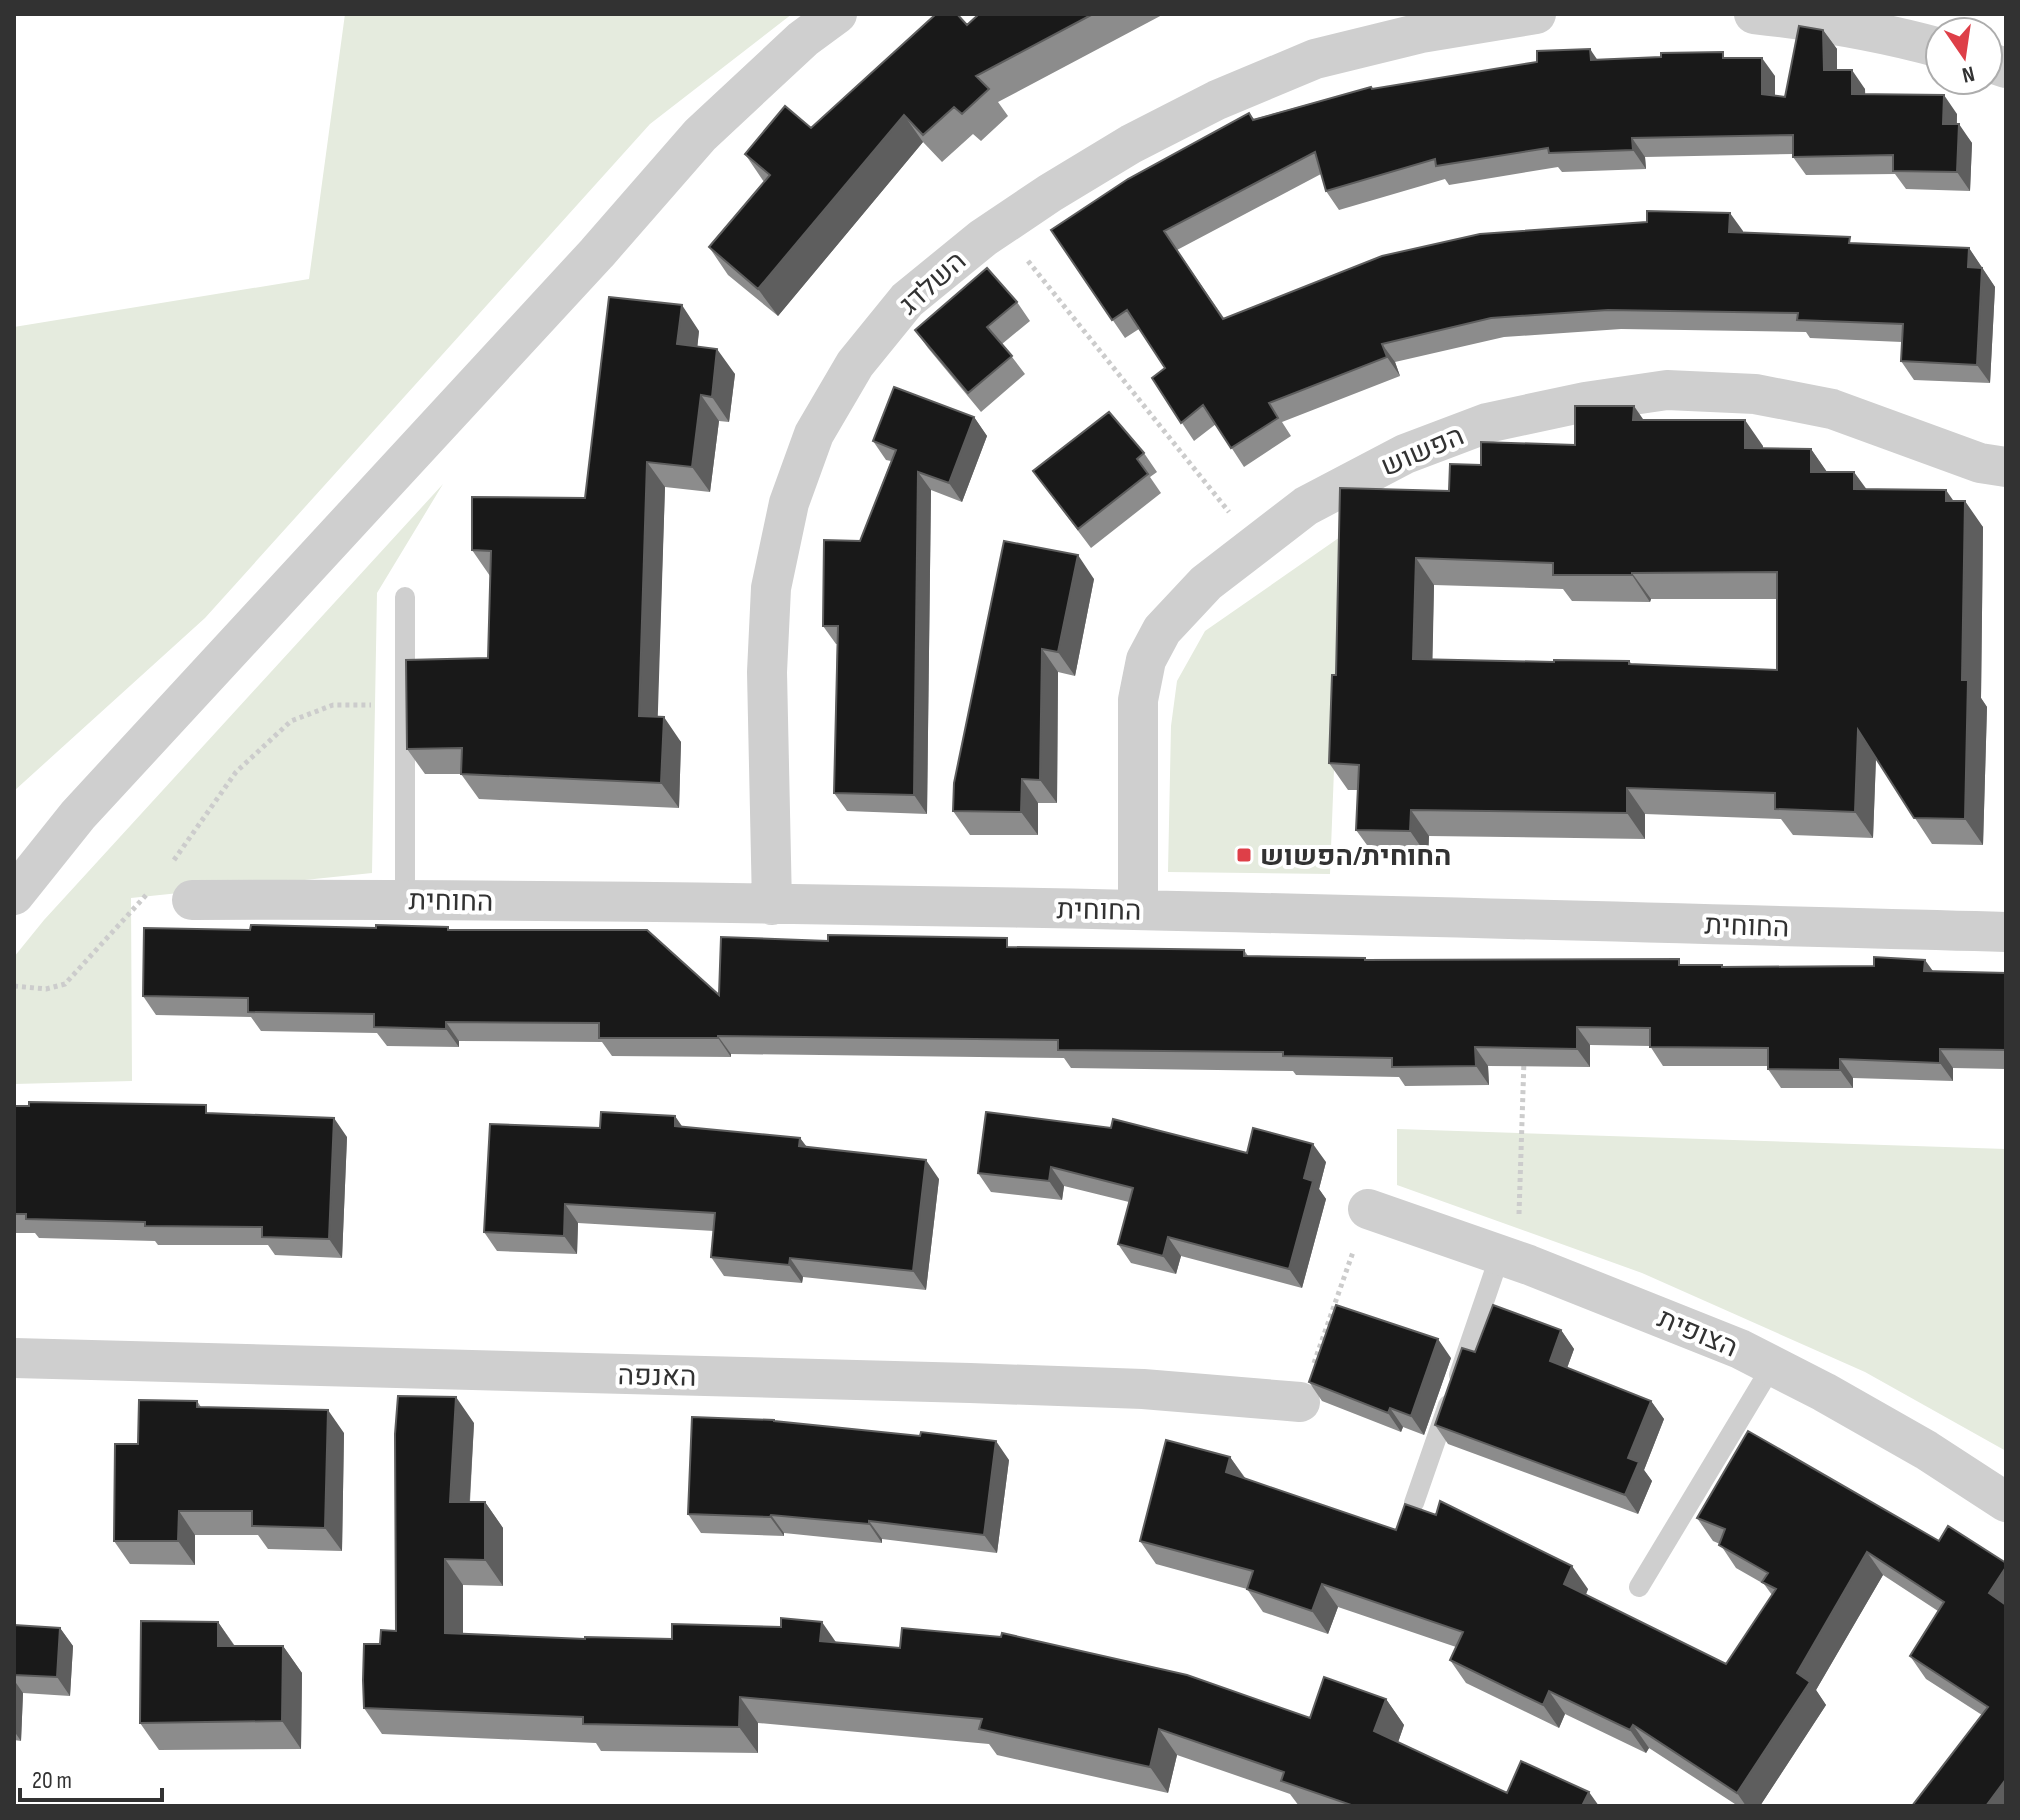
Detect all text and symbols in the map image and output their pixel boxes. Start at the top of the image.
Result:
north arrow [1924,16,2004,96]
text: N [1959,60,1977,89]
street label: השלדג [893,245,973,322]
street label: הפשוש [1376,419,1469,484]
place label: החוחית/הפשוש [1260,840,1451,873]
marker: החוחית/הפשוש [1235,846,1253,864]
street label: החוחית [408,884,494,919]
street label: החוחית [1056,893,1142,928]
street label: החוחית [1704,909,1790,944]
street label: הצופית [1653,1302,1742,1365]
street label: האנפה [617,1359,697,1394]
scale bar [20,1752,162,1802]
text: 20 m [32,1766,72,1795]

